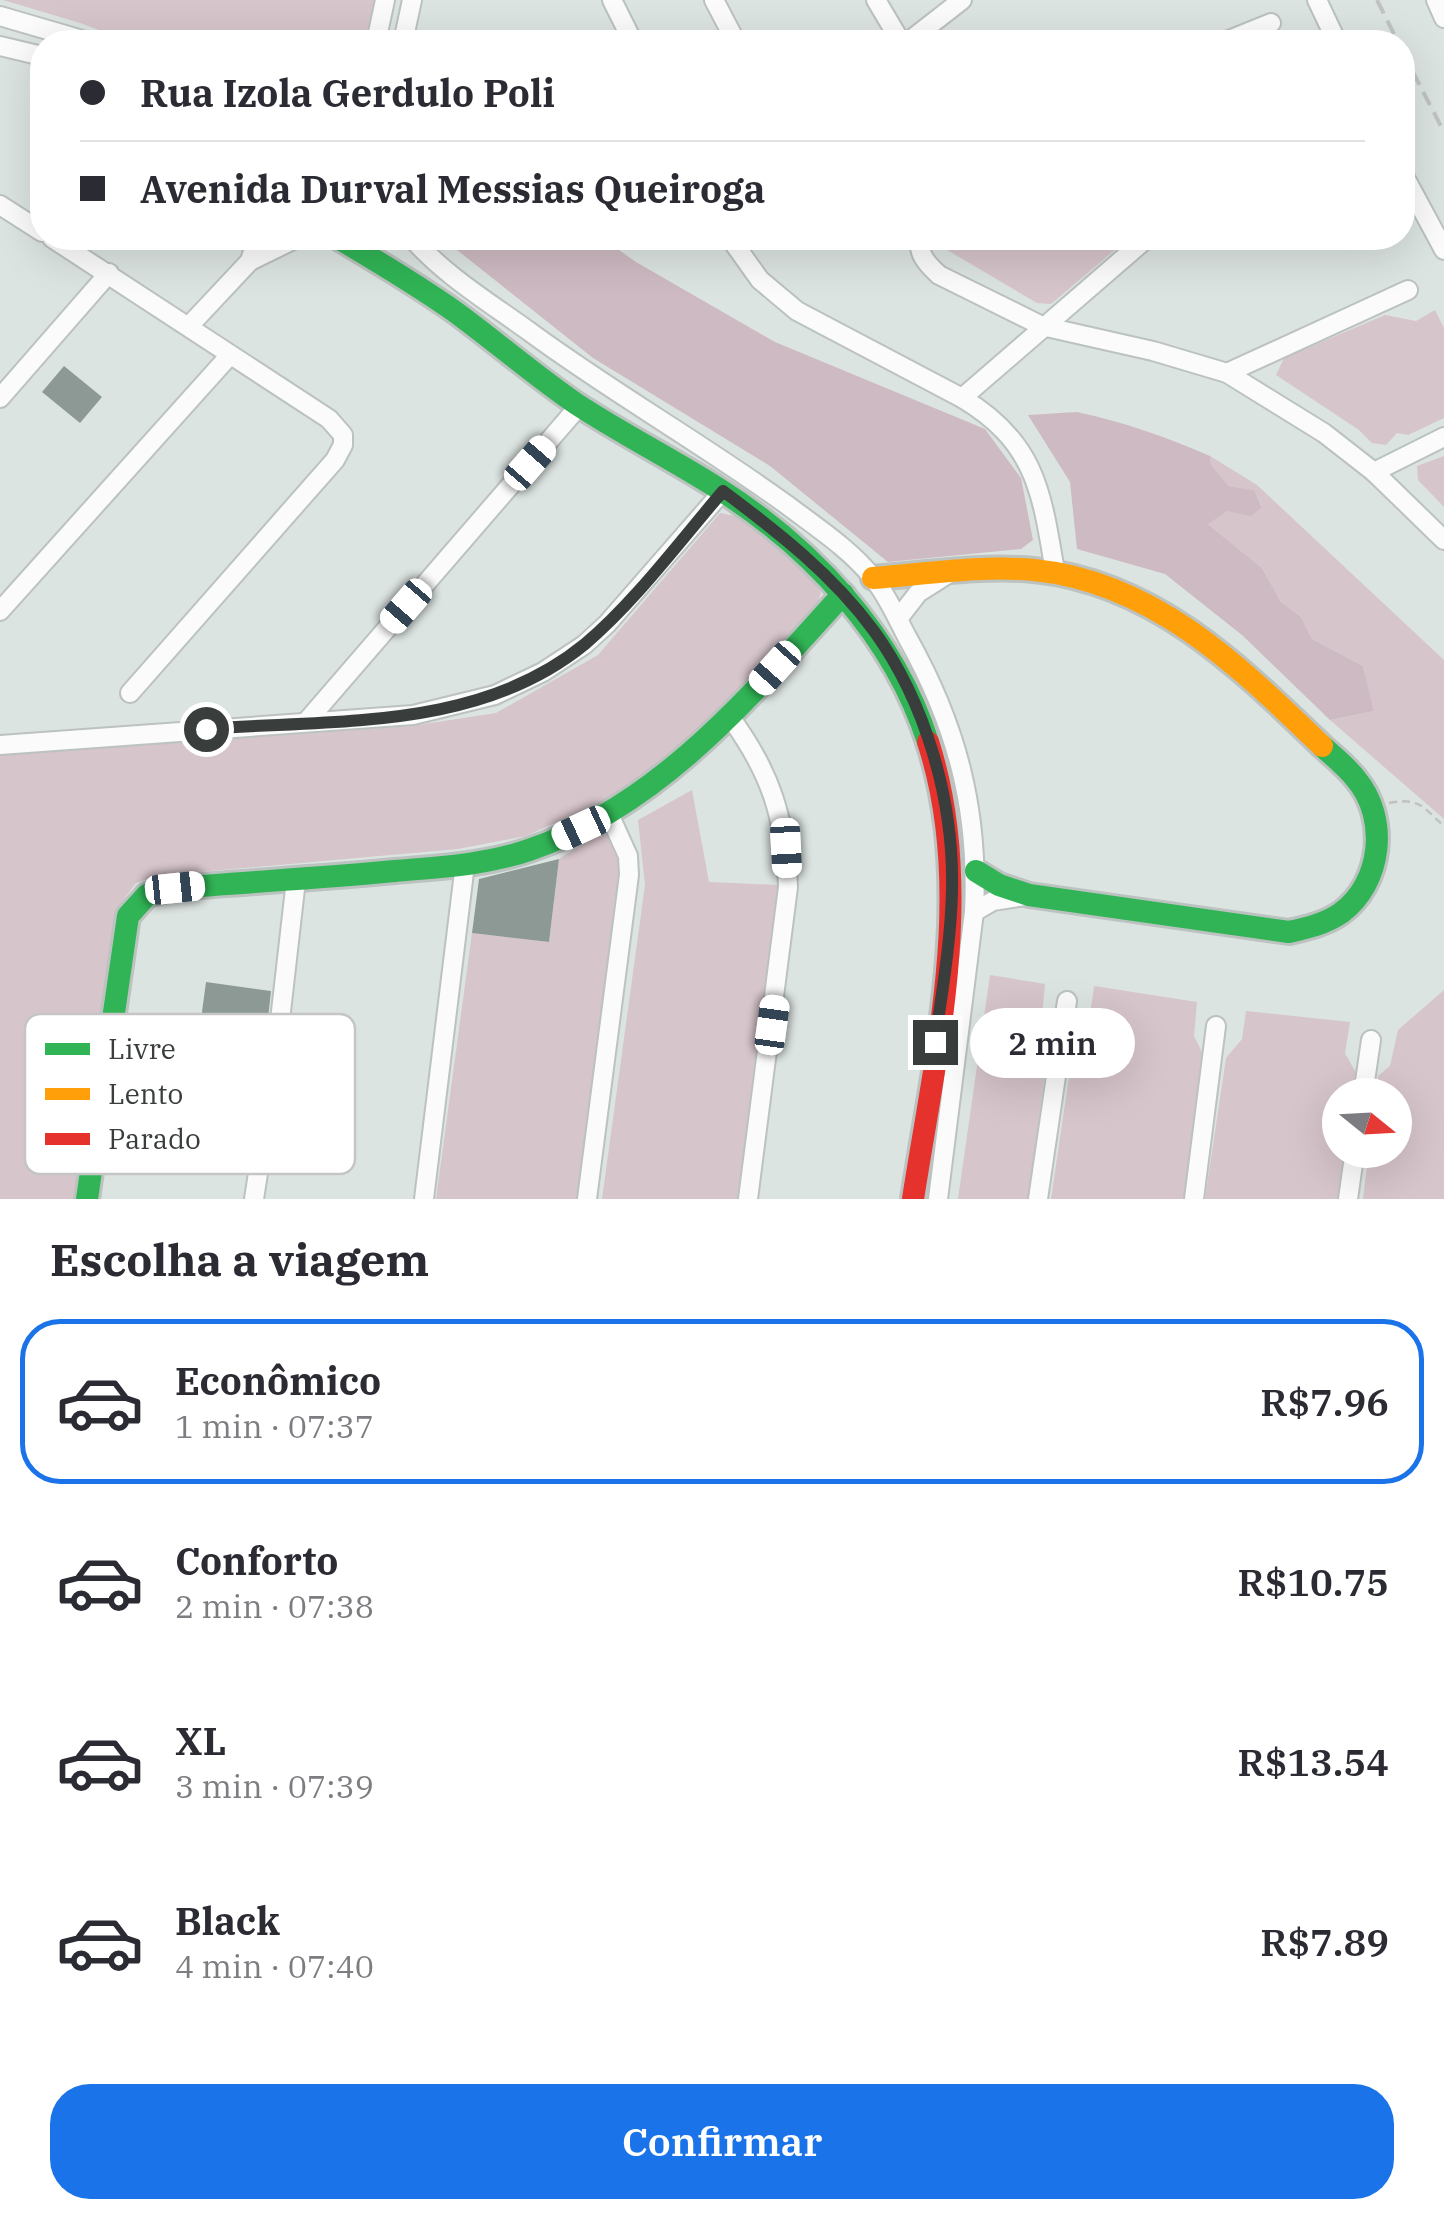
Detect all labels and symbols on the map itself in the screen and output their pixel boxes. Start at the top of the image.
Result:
car [499,431,561,495]
car [375,574,437,638]
car [744,636,806,700]
route start [184,707,229,752]
car [547,802,615,854]
car [769,817,803,879]
car [144,870,206,906]
car [753,993,791,1057]
callout: 2 min [970,1007,1135,1077]
legend [25,1014,355,1174]
route end [913,1020,958,1065]
text: Livre [108,1030,176,1067]
text: Lento [108,1075,183,1112]
north arrow [1322,1078,1412,1168]
text: Parado [108,1120,201,1157]

